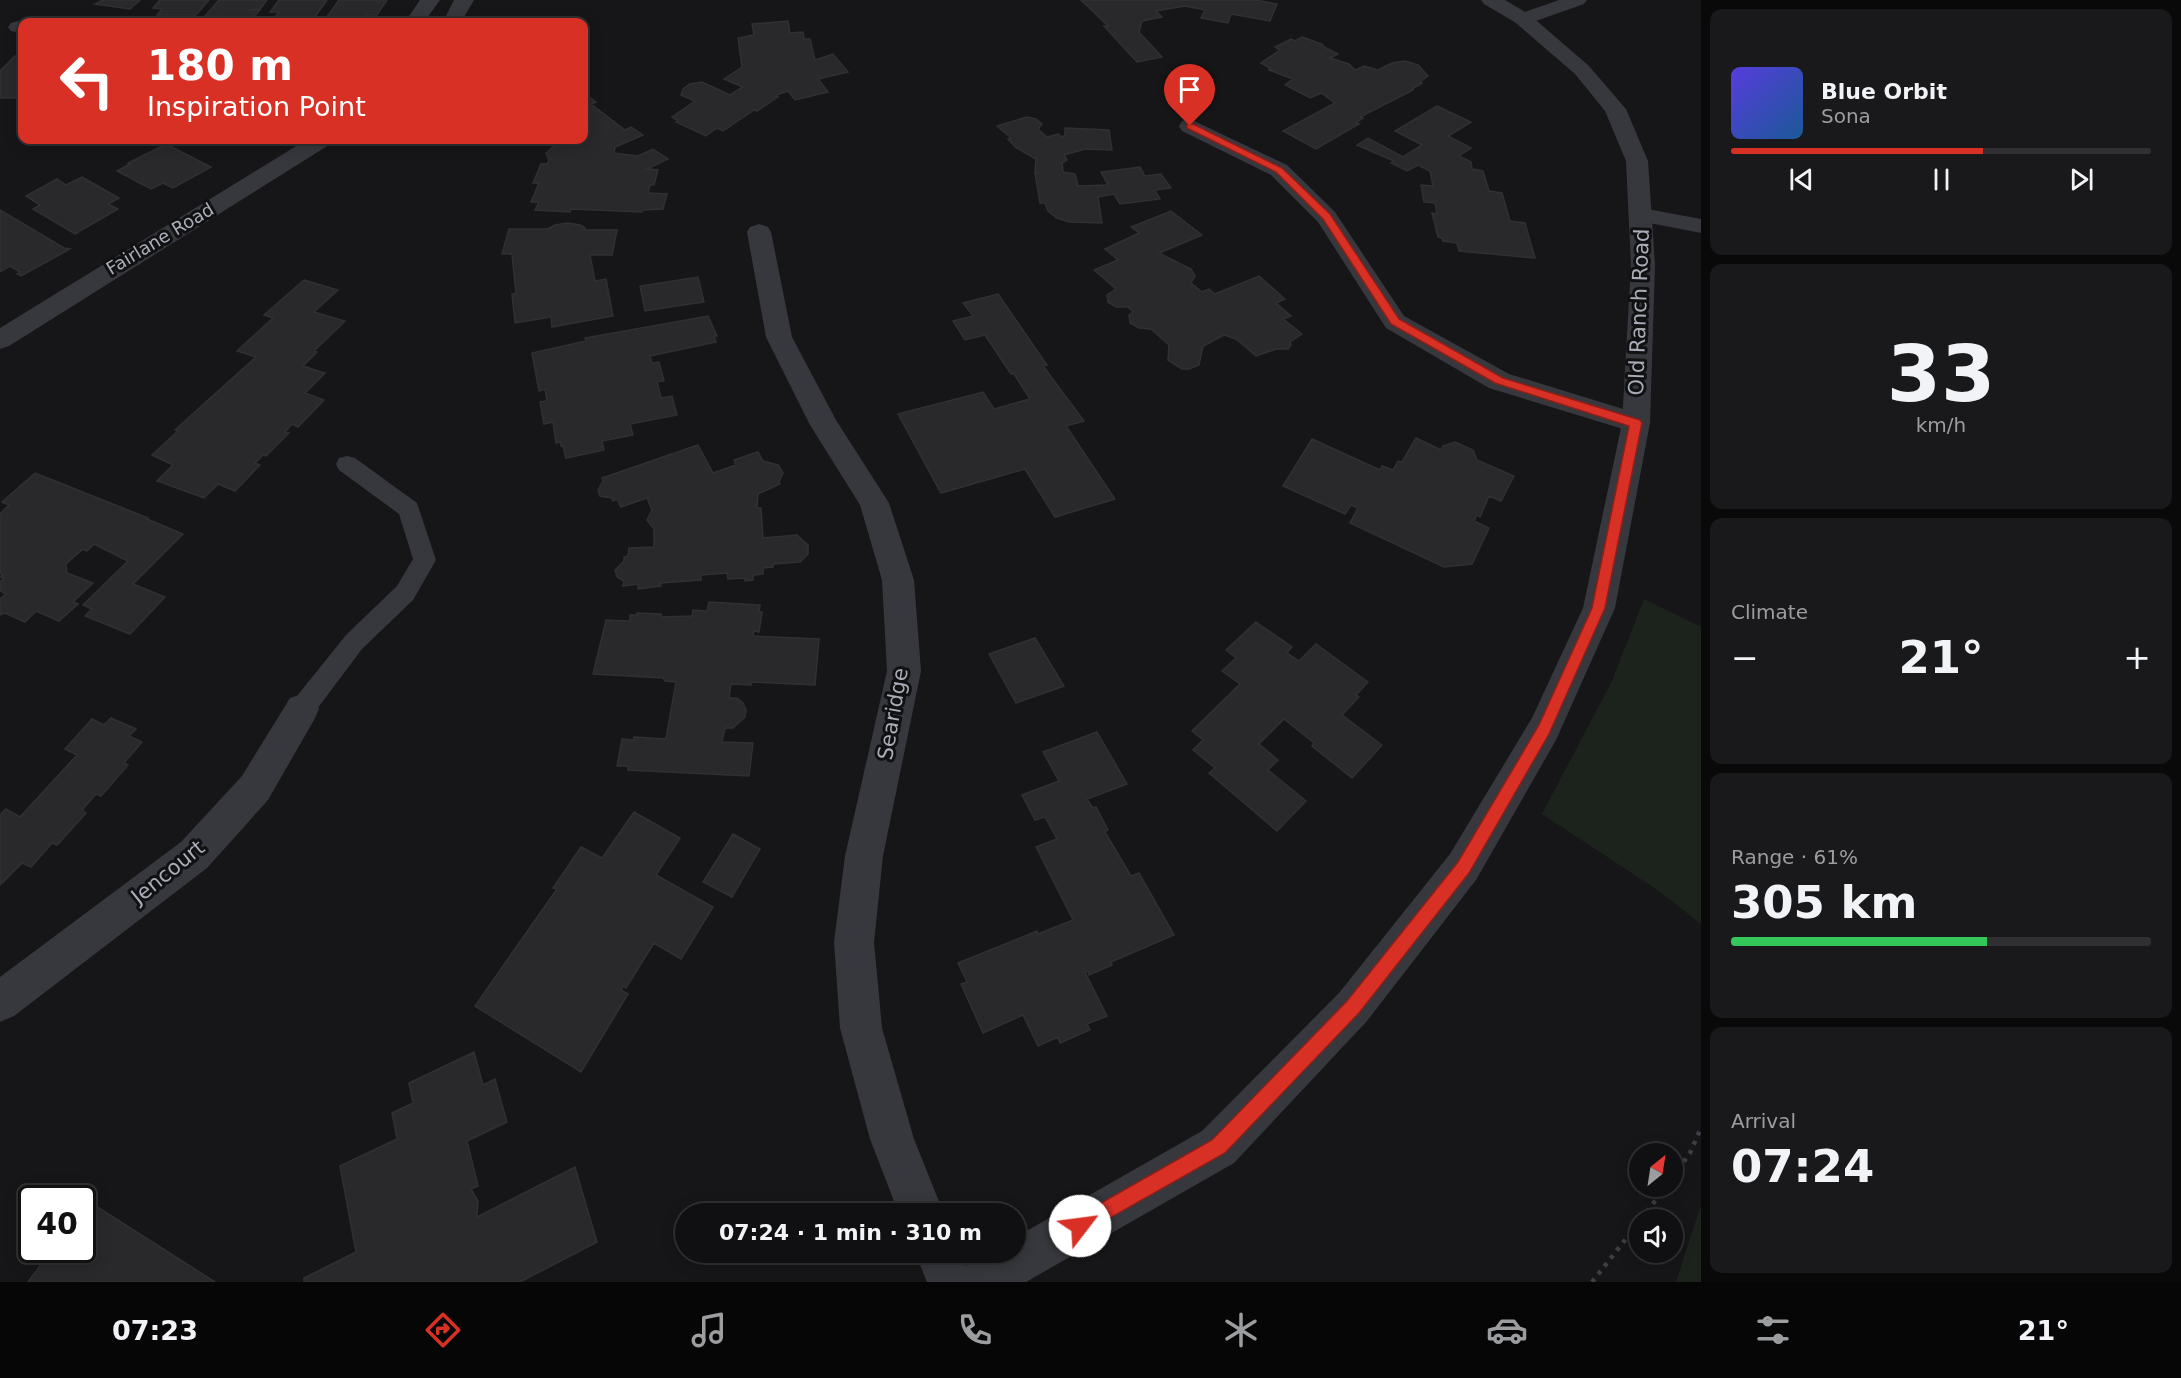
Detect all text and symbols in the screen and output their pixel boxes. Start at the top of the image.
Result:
text: 180 m [147,41,293,90]
icon: left [48,42,126,120]
pin [1164,64,1215,126]
icon: arrive [1173,73,1206,106]
text: Blue Orbit [1821,79,1947,104]
text: Inspiration Point [147,91,366,122]
text: Sona [1821,104,1871,128]
icon: previous [1785,163,1818,196]
icon: pause [1925,163,1958,196]
icon: next [2065,163,2098,196]
street label: Fairlane Road [102,198,217,279]
street label: Old Ranch Road [1624,228,1654,396]
text: 33 [1887,329,1995,419]
text: km/h [1916,413,1966,437]
text: Climate [1731,600,1808,624]
text: 21° [1898,631,1984,684]
text: − [1731,638,1759,677]
text: + [2123,638,2151,677]
street label: Searidge [873,666,913,762]
street label: Jencourt [125,835,209,910]
text: Range · 61% [1731,845,1858,869]
text: 305 km [1731,876,1917,929]
text: Arrival [1731,1109,1796,1133]
text: 07:24 [1731,1140,1874,1193]
north arrow [1629,1143,1683,1197]
map controls [1629,1143,1683,1263]
speed limit sign: 40 [18,1185,96,1263]
position arrow [1048,1194,1112,1258]
button: sound [1629,1209,1683,1263]
text: 07:24 · 1 min · 310 m [719,1220,982,1245]
icon: directions [422,1309,464,1351]
icon: music [688,1309,730,1351]
icon: phone [954,1309,996,1351]
icon: climate [1220,1309,1262,1351]
icon: car [1486,1309,1528,1351]
icon: filters [1752,1309,1794,1351]
text: 07:23 [112,1315,198,1346]
text: 21° [2018,1315,2069,1346]

